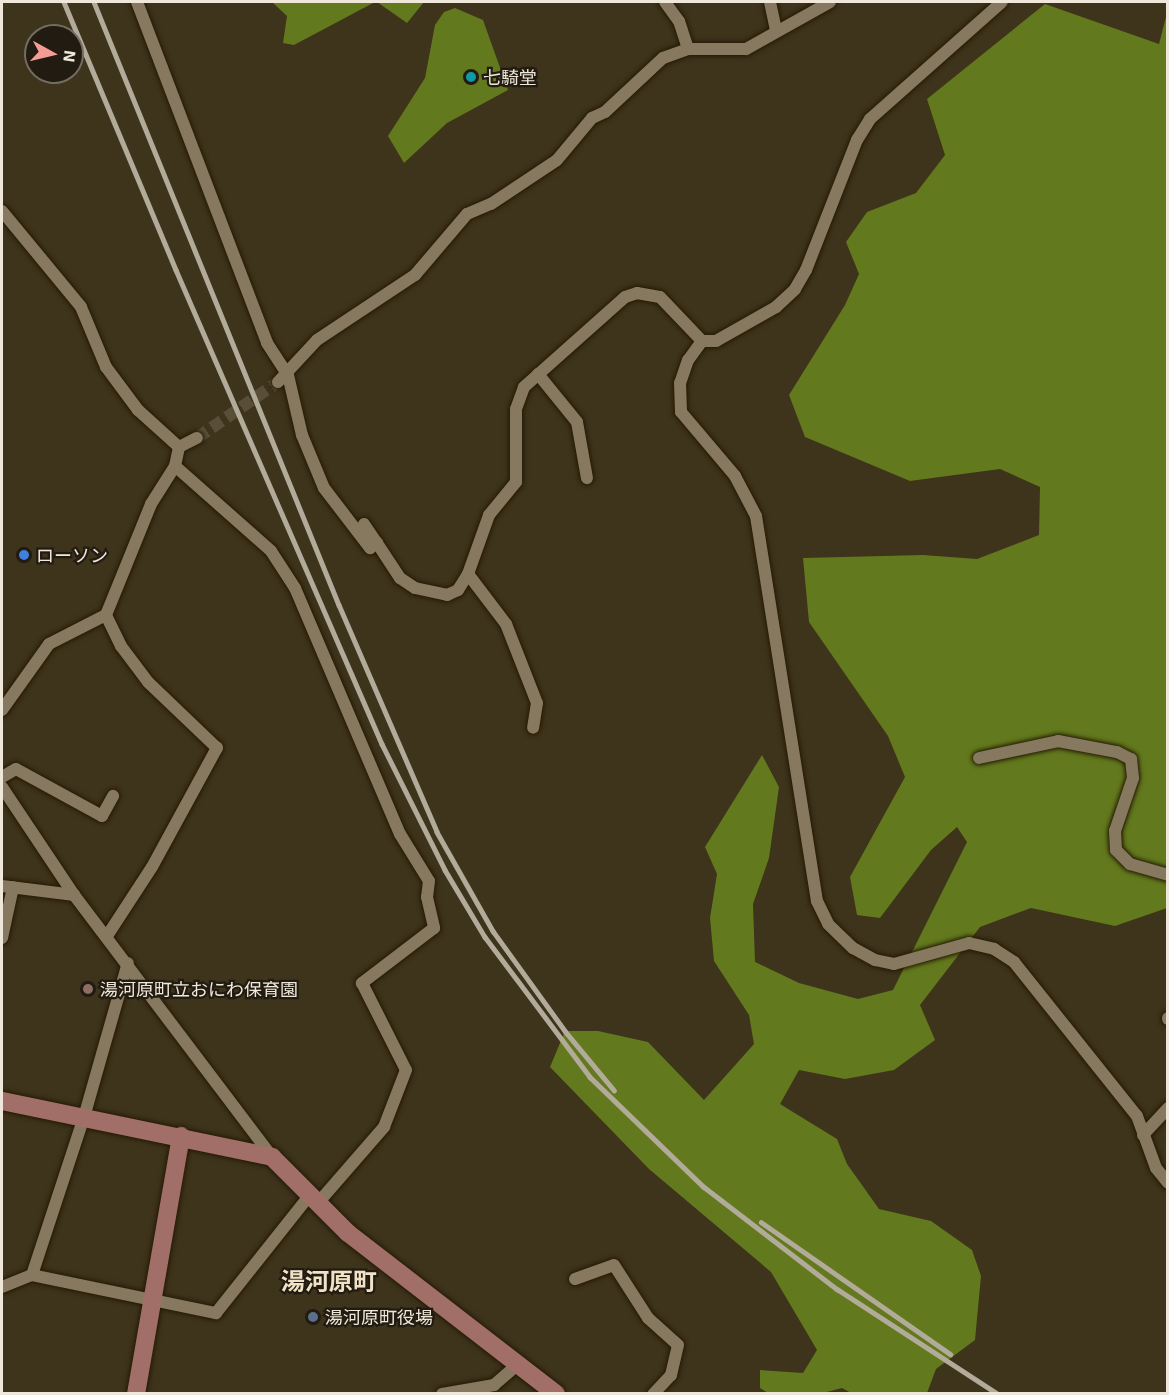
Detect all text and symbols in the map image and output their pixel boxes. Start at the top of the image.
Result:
north arrow [24,24,84,84]
text: N [60,49,81,63]
place label: 七騎堂 [483,66,537,88]
marker: 七騎堂 [464,70,478,84]
place label: ローソン [36,544,108,566]
marker: ローソン [17,548,31,562]
place label: 湯河原町立おにわ保育園 [100,978,298,1000]
marker: 湯河原町立おにわ保育園 [81,982,95,996]
district label: 湯河原町 [281,1267,377,1295]
place label: 湯河原町役場 [325,1306,433,1328]
marker: 湯河原町役場 [306,1310,320,1324]

